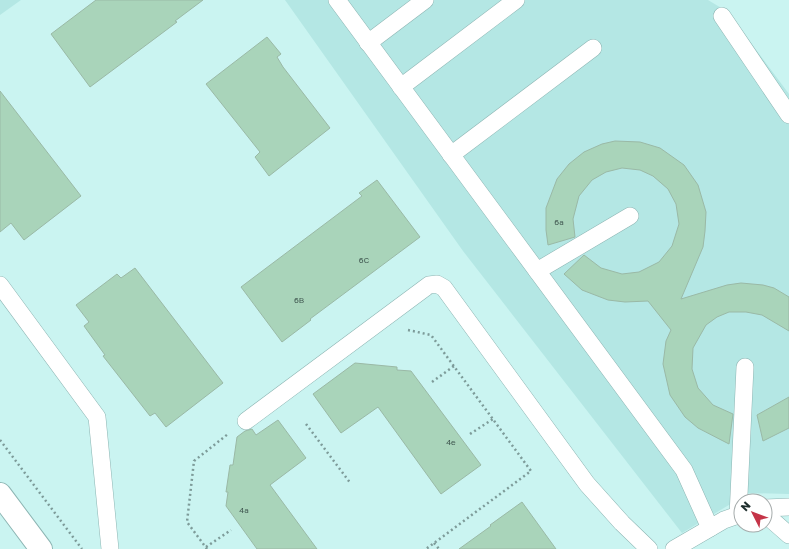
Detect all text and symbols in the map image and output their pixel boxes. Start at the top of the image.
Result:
house number: 6a [554,217,564,227]
house number: 6C [359,255,370,265]
house number: 6B [294,295,304,305]
house number: 4e [446,437,456,447]
north arrow [733,493,773,533]
text: N [738,499,753,513]
house number: 4a [239,505,249,515]

